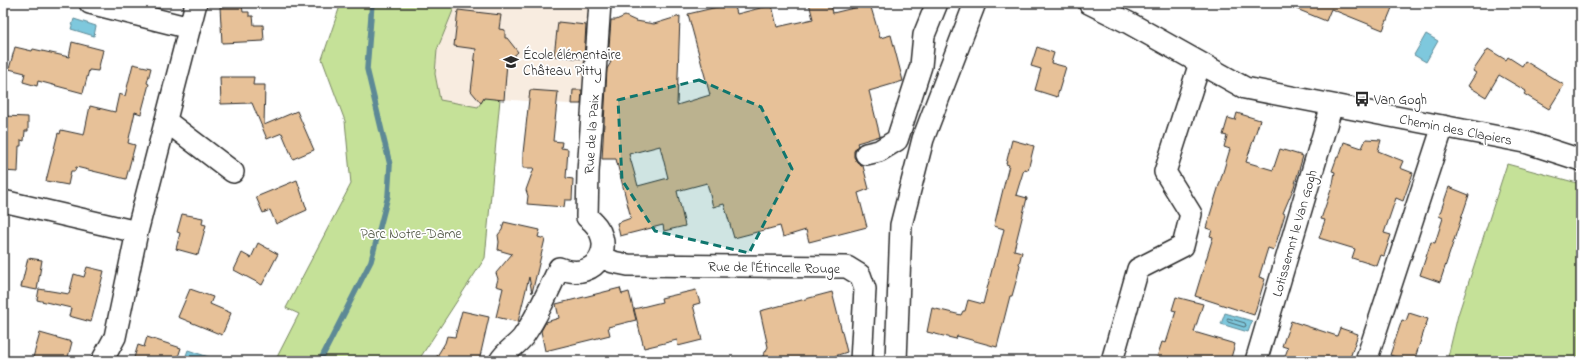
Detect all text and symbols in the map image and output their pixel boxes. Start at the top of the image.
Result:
place label: École élémentaire Château Pitty [523,45,622,83]
school or university icon: École élémentaire Château Pitty [502,53,520,71]
bus stop icon: Van Gogh [1353,90,1371,108]
place label: Van Gogh [1373,90,1427,112]
street label: Rue de la Paix [579,93,606,175]
street label: Chemin des Clapiers [1397,109,1514,152]
street label: Lotissemnt le Van Gogh [1267,167,1325,300]
park label: Parc Notre-Dame [360,224,462,245]
street label: Rue de l'Étincelle Rouge [708,257,841,281]

